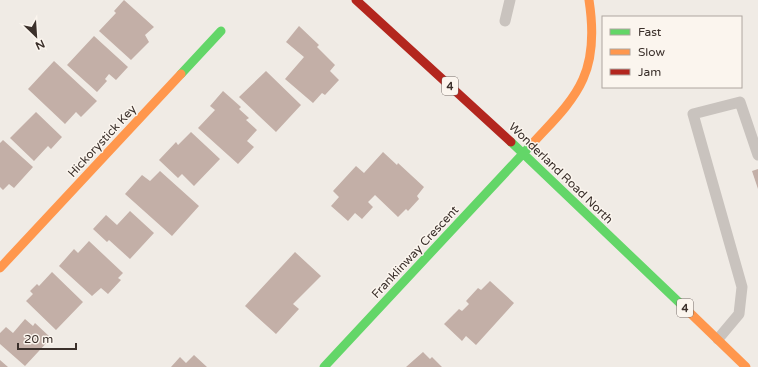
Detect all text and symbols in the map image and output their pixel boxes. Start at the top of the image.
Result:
north arrow [16,16,56,56]
legend [602,16,742,88]
text: Fast [638,25,662,39]
text: N [33,37,47,52]
text: Slow [638,45,665,59]
text: Jam [638,65,661,79]
road number: 4 [442,77,458,95]
street label: Hickorystick Key [65,102,139,180]
street label: Wonderland Road North [506,120,616,226]
street label: Franklinway Crescent [369,203,462,301]
road number: 4 [677,299,693,317]
scale bar [18,325,76,351]
text: 20 m [24,332,53,346]

